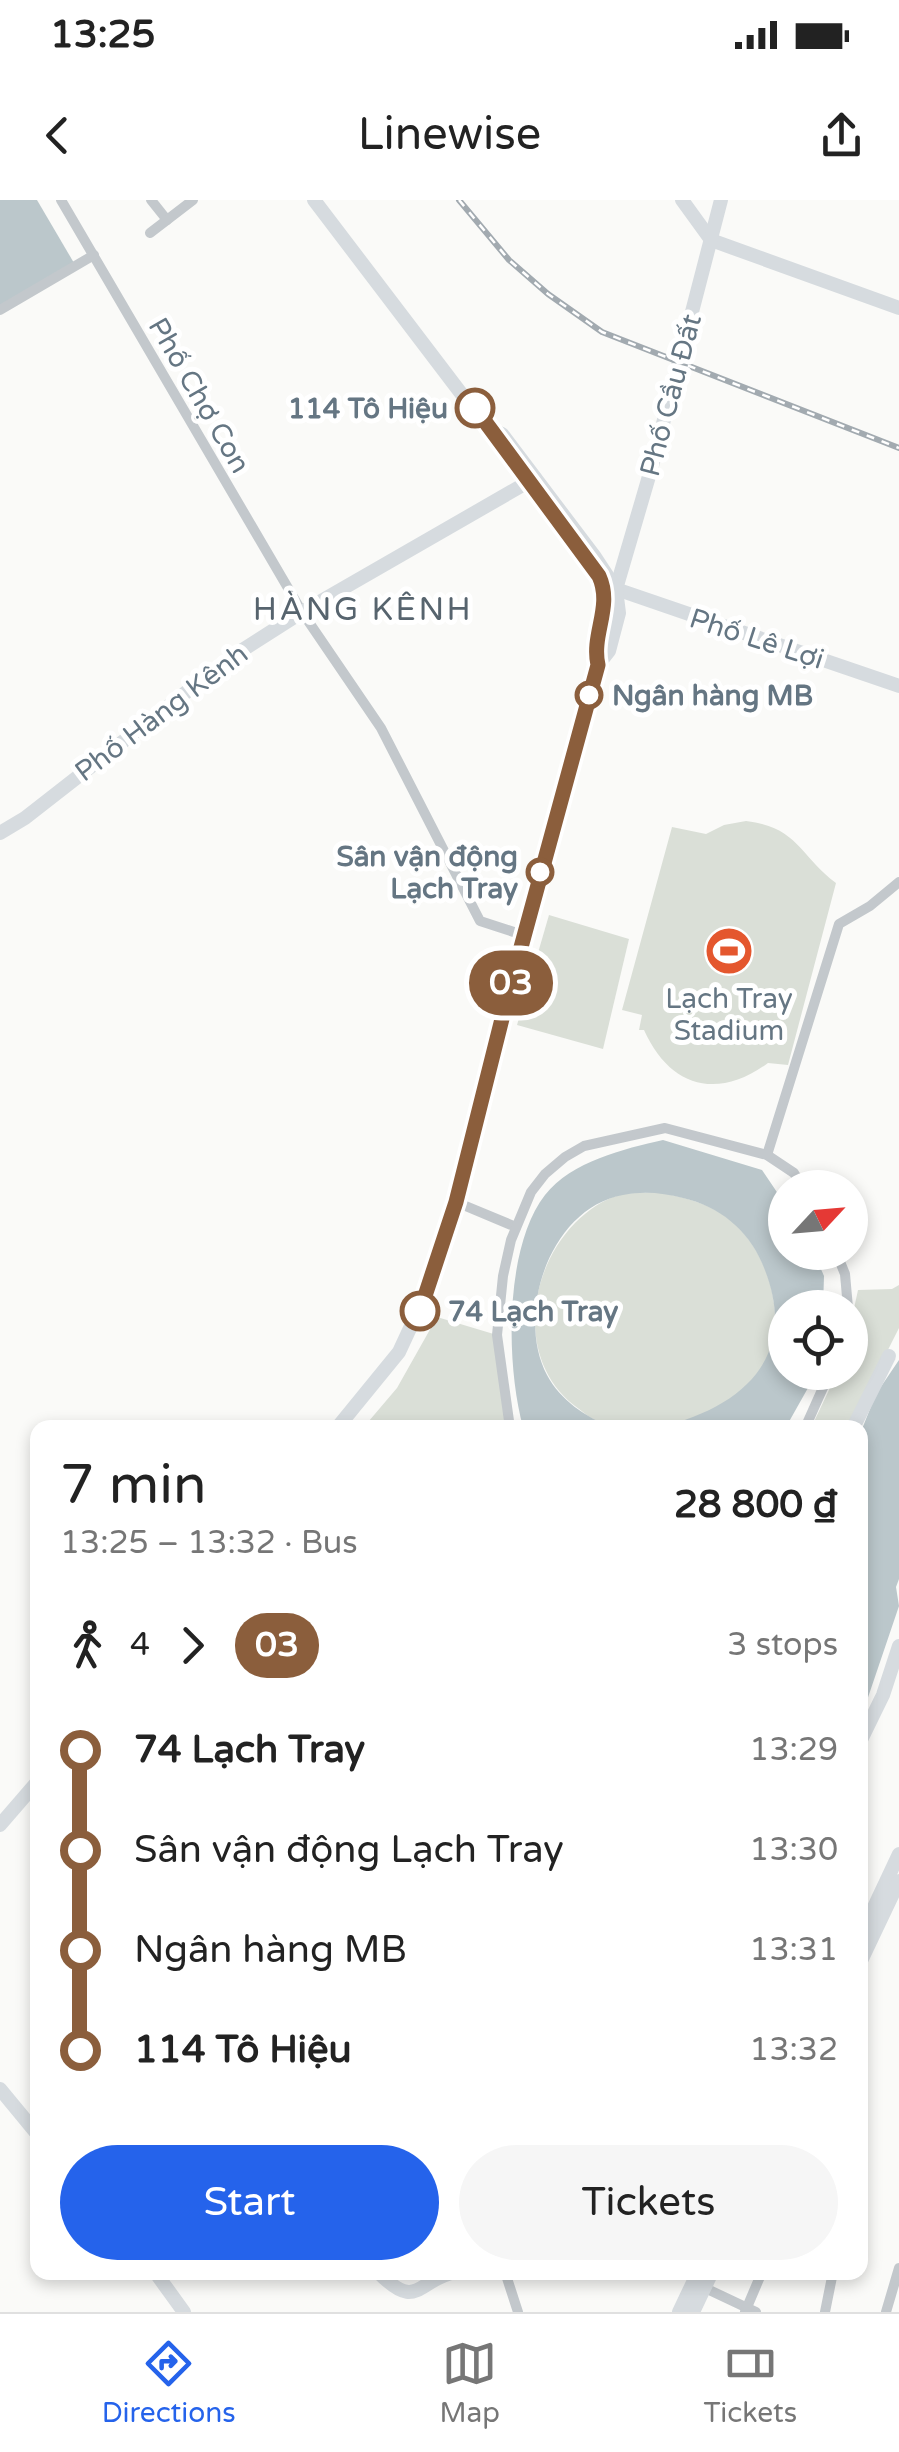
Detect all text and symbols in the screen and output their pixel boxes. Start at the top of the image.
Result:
text: 13:25 [50,12,155,58]
icon: back [30,108,85,163]
text: Linewise [358,108,541,162]
icon: share [814,108,869,163]
street label: Phố Cầu Đất [633,310,709,480]
street label: Phố Chợ Con [141,312,257,479]
marker: 114 Tô Hiệu [456,389,494,427]
place label: 114 Tô Hiệu [288,392,448,426]
district label: HÀNG KÊNH [253,590,473,629]
street label: Phố Lê Lợi [685,601,828,677]
street label: Phố Hàng Kênh [68,637,255,789]
place label: Ngân hàng MB [612,679,813,713]
marker: Ngân hàng MB [576,682,602,708]
place label: Sân vận động Lạch Tray [336,840,518,906]
marker: Sân vận động Lạch Tray [527,859,553,885]
sports icon: Lạch Tray Stadium [703,925,755,977]
line badge: 03 [466,950,556,1016]
text: 03 [489,962,533,1004]
place label: Lạch Tray Stadium [665,982,793,1048]
north arrow [768,1170,868,1270]
map controls [768,1170,868,1390]
button: locate [768,1290,868,1390]
marker: 74 Lạch Tray [401,1292,439,1330]
place label: 74 Lạch Tray [448,1295,618,1329]
text: 7 min [60,1453,207,1519]
text: 28 800 ₫ [674,1482,838,1528]
text: 13:25 – 13:32 · Bus [60,1524,358,1562]
icon: walk [60,1618,115,1673]
icon: forward [165,1618,220,1673]
text: 03 [255,1624,299,1666]
text: 4 [130,1626,150,1664]
text: 3 stops [727,1626,838,1664]
text: 74 Lạch Tray [134,1727,365,1773]
text: 13:29 [749,1731,838,1769]
text: Sân vận động Lạch Tray [134,1827,564,1873]
text: 13:30 [749,1831,838,1869]
text: Ngân hàng MB [134,1927,407,1973]
text: 13:31 [749,1931,838,1969]
text: 114 Tô Hiệu [134,2027,352,2073]
text: 13:32 [749,2031,838,2069]
button: Start [60,2145,439,2260]
button: Tickets [459,2145,838,2260]
tab: Directions [102,2336,236,2430]
tab: Map [439,2336,500,2430]
tab: Tickets [704,2336,797,2430]

